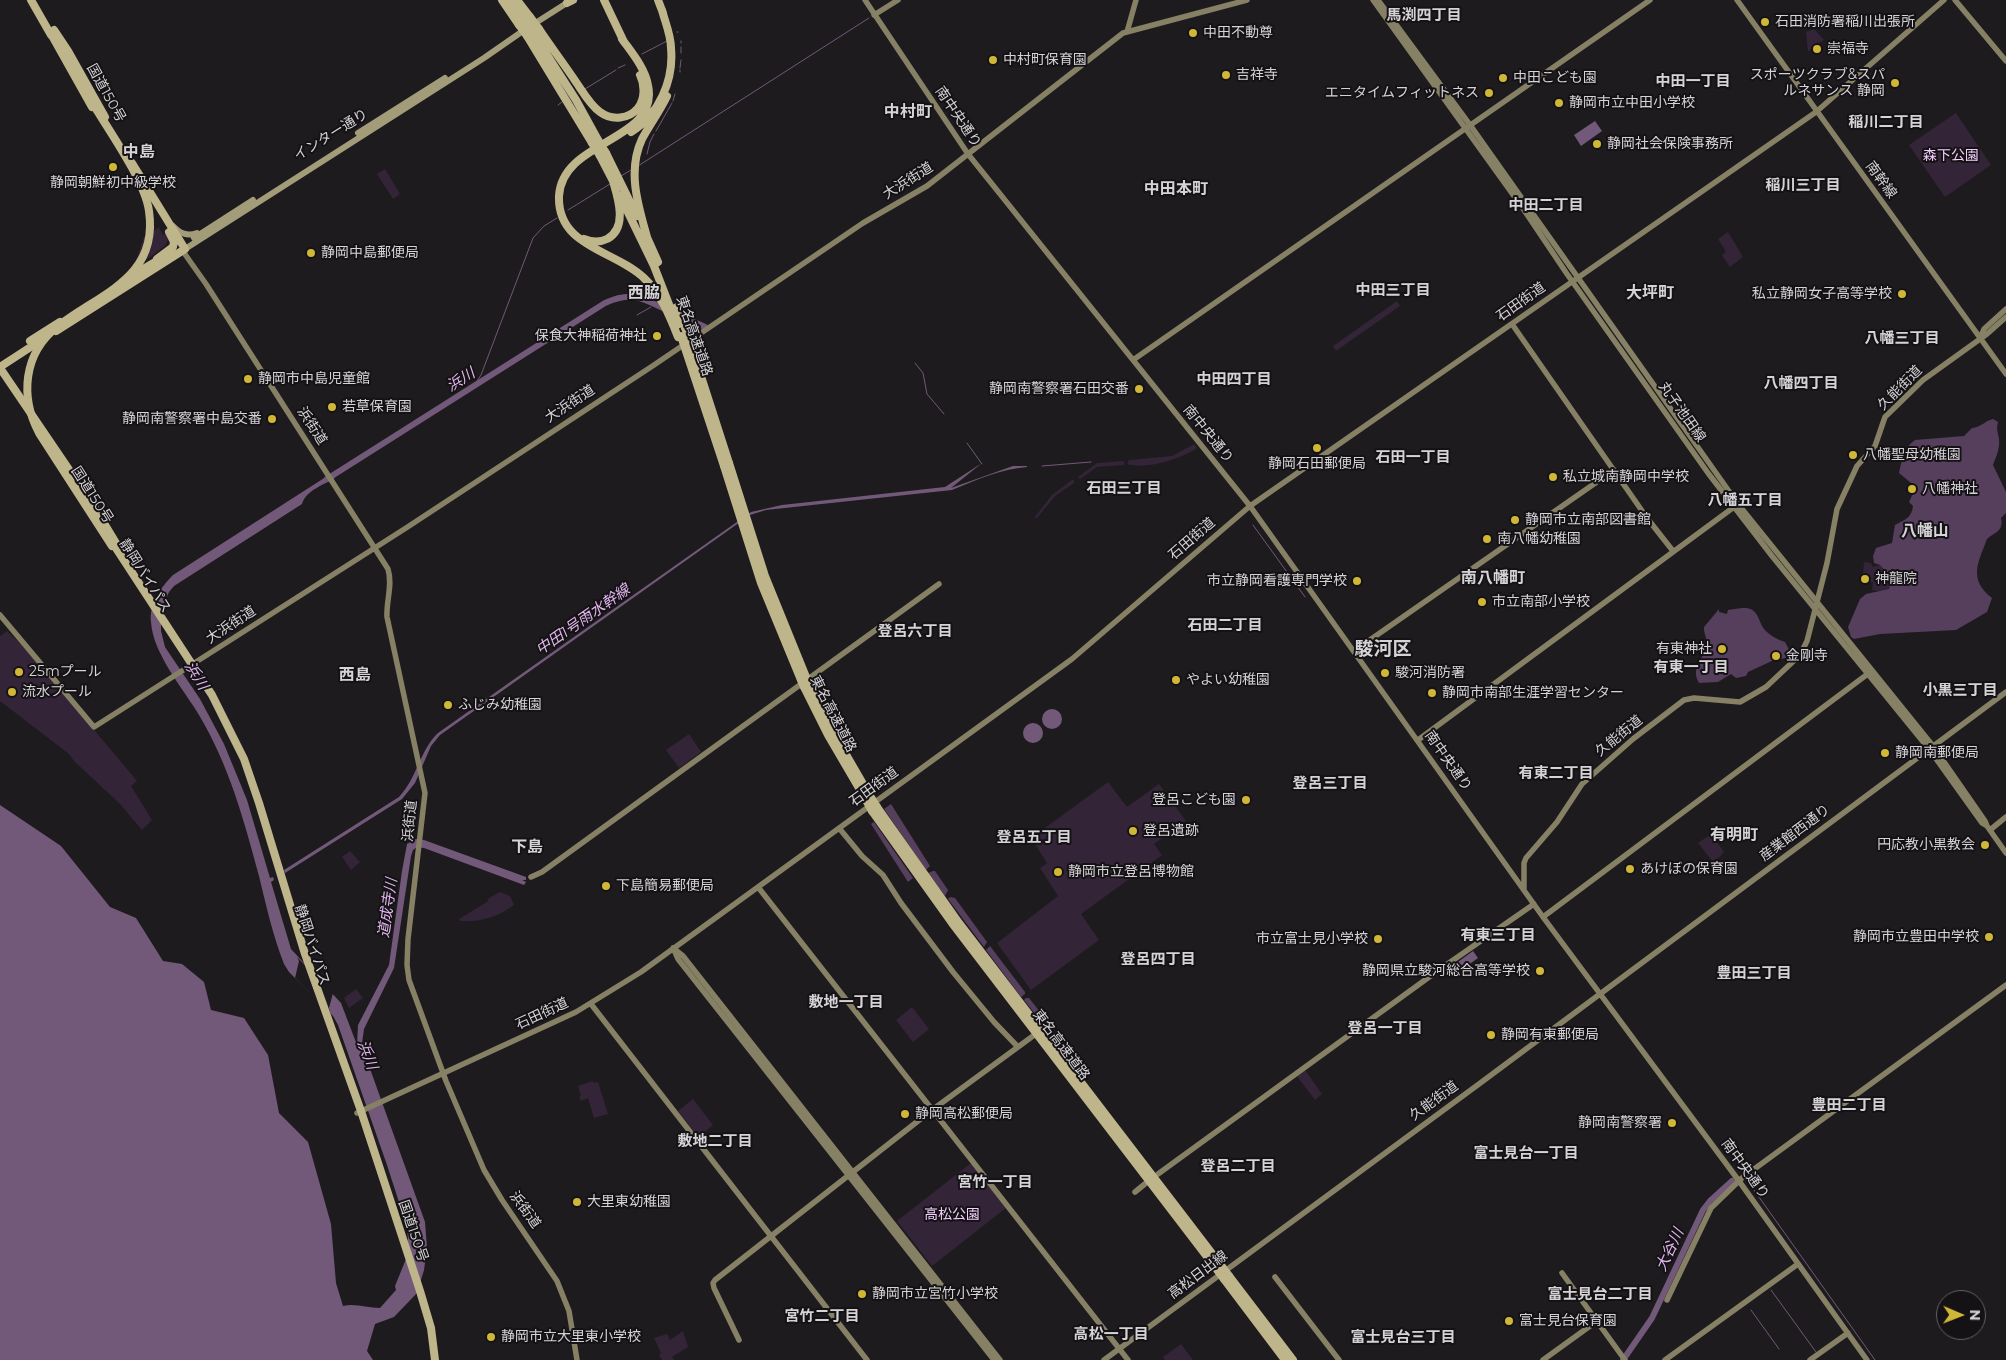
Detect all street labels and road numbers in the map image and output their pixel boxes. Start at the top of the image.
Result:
street label: 国道150号 [83,61,129,125]
street label: 南中央通り [931,83,985,151]
street label: インター通り [291,106,371,164]
street label: 南幹線 [1862,158,1900,202]
street label: 大浜街道 [880,159,936,203]
street label: 石田街道 [1493,279,1549,325]
street label: 東名高速道路 [672,294,716,378]
street label: 久能街道 [1874,362,1926,414]
street label: 丸子池田線 [1655,379,1709,445]
street label: 大浜街道 [542,382,598,426]
street label: 南中央通り [1179,402,1237,466]
street label: 浜街道 [294,404,330,448]
street label: 国道150号 [67,463,117,527]
street label: 石田街道 [1165,514,1219,564]
street label: 静岡バイパス [116,536,174,616]
street label: 大浜街道 [203,603,259,647]
street label: 東名高速道路 [806,673,860,755]
street label: 久能街道 [1592,712,1646,760]
street label: 南中央通り [1421,728,1475,794]
street label: 石田街道 [846,764,902,810]
street label: 浜街道 [399,799,421,843]
street label: 産業館西通り [1756,801,1834,865]
street label: 静岡バイパス [291,902,333,988]
street label: 石田街道 [513,995,571,1033]
street label: 東名高速道路 [1029,1006,1093,1084]
street label: 久能街道 [1406,1078,1462,1124]
street label: 南中央通り [1718,1136,1772,1202]
street label: 浜街道 [506,1188,544,1232]
street label: 国道150号 [395,1198,431,1264]
street label: 高松日出線 [1165,1247,1231,1303]

